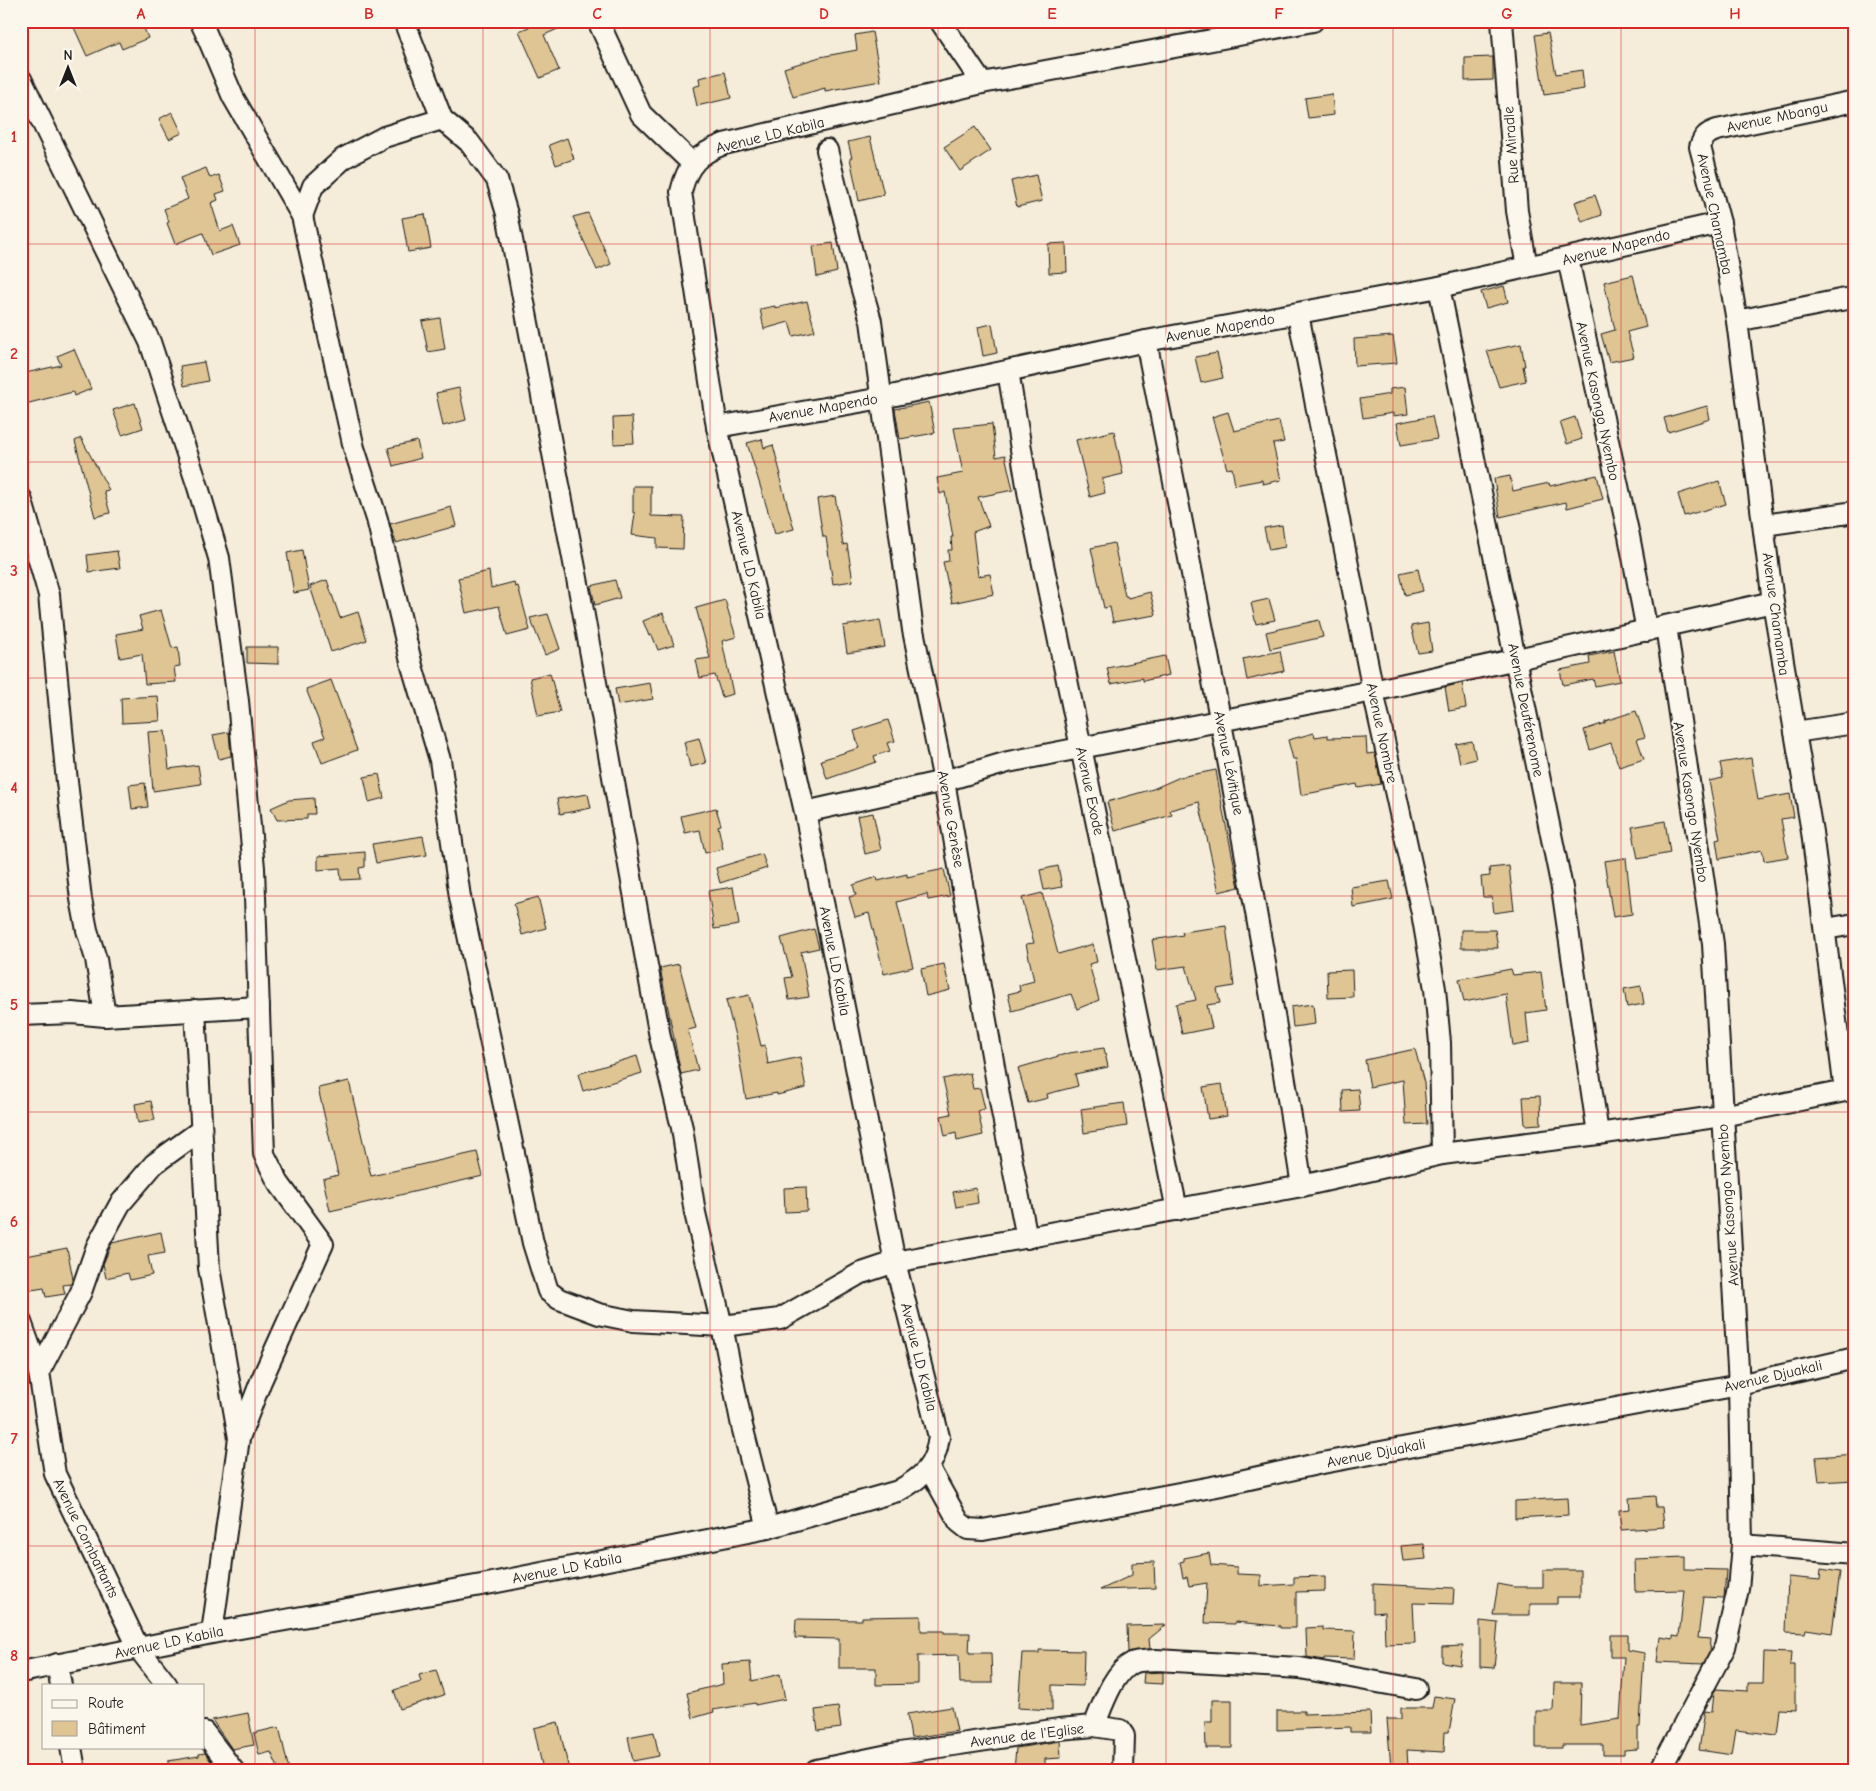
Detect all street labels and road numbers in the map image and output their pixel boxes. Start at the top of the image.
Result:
street label: Avenue Mbangu [1725,97,1829,137]
street label: Rue Miradle [1499,105,1523,184]
street label: Avenue LD Kabila [714,113,826,157]
street label: Avenue Chamamba [1693,151,1737,277]
street label: Avenue Mapendo [1560,225,1672,269]
street label: Avenue Mapendo [1164,310,1276,346]
street label: Avenue Kasongo Nyembo [1572,320,1624,482]
street label: Avenue Mapendo [767,390,879,426]
street label: Avenue LD Kabila [728,509,770,621]
street label: Avenue Chamamba [1758,551,1794,677]
street label: Avenue Deutérenome [1504,642,1548,779]
street label: Avenue Nombre [1363,681,1402,785]
street label: Avenue Lévitique [1210,709,1248,817]
street label: Avenue Kasongo Nyembo [1669,720,1713,884]
street label: Avenue Exode [1072,745,1108,837]
street label: Avenue Genèse [934,769,968,870]
street label: Avenue LD Kabila [816,905,854,1017]
street label: Avenue Kasongo Nyembo [1713,1123,1743,1287]
street label: Avenue LD Kabila [897,1301,941,1413]
street label: Avenue Djuakali [1722,1356,1824,1396]
street label: Avenue Djuakali [1325,1435,1427,1471]
street label: Avenue Combattants [49,1475,123,1601]
street label: Avenue LD Kabila [511,1549,623,1587]
street label: Avenue LD Kabila [113,1622,225,1662]
street label: Avenue de l'Eglise [969,1719,1086,1751]

